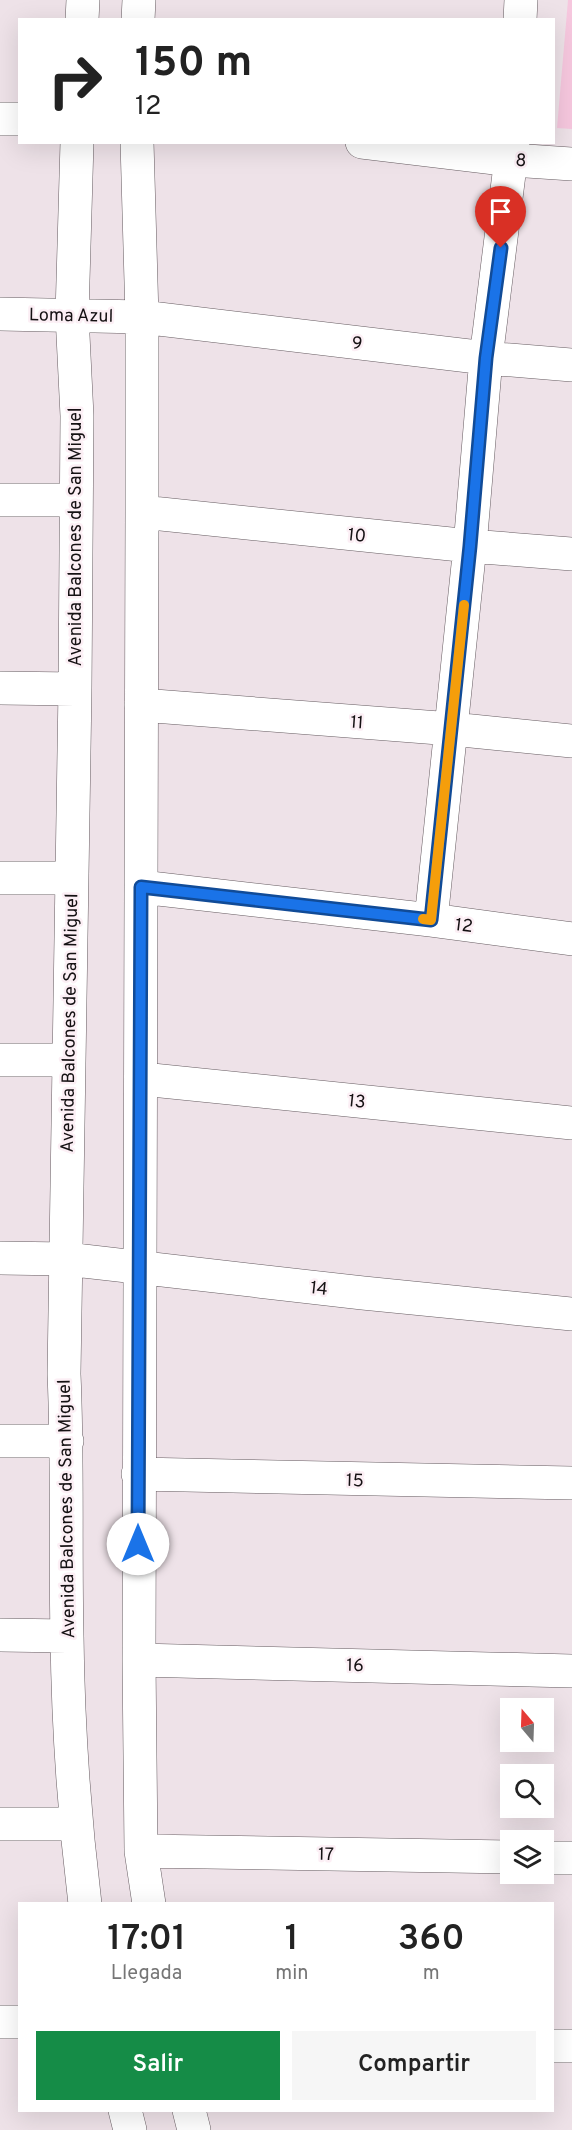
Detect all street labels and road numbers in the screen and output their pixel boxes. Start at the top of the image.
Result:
street label: 8 [514,150,527,173]
street label: Loma Azul [29,304,113,329]
street label: 9 [350,332,364,357]
street label: Avenida Balcones de San Miguel [65,407,88,667]
street label: 10 [347,524,367,549]
street label: 11 [349,712,364,735]
street label: Avenida Balcones de San Miguel [57,893,84,1153]
street label: 12 [454,914,474,939]
street label: 13 [347,1090,367,1115]
street label: 14 [309,1277,329,1302]
street label: Avenida Balcones de San Miguel [54,1379,81,1639]
street label: 15 [346,1470,364,1493]
street label: 16 [346,1655,364,1678]
street label: 17 [318,1844,334,1867]

